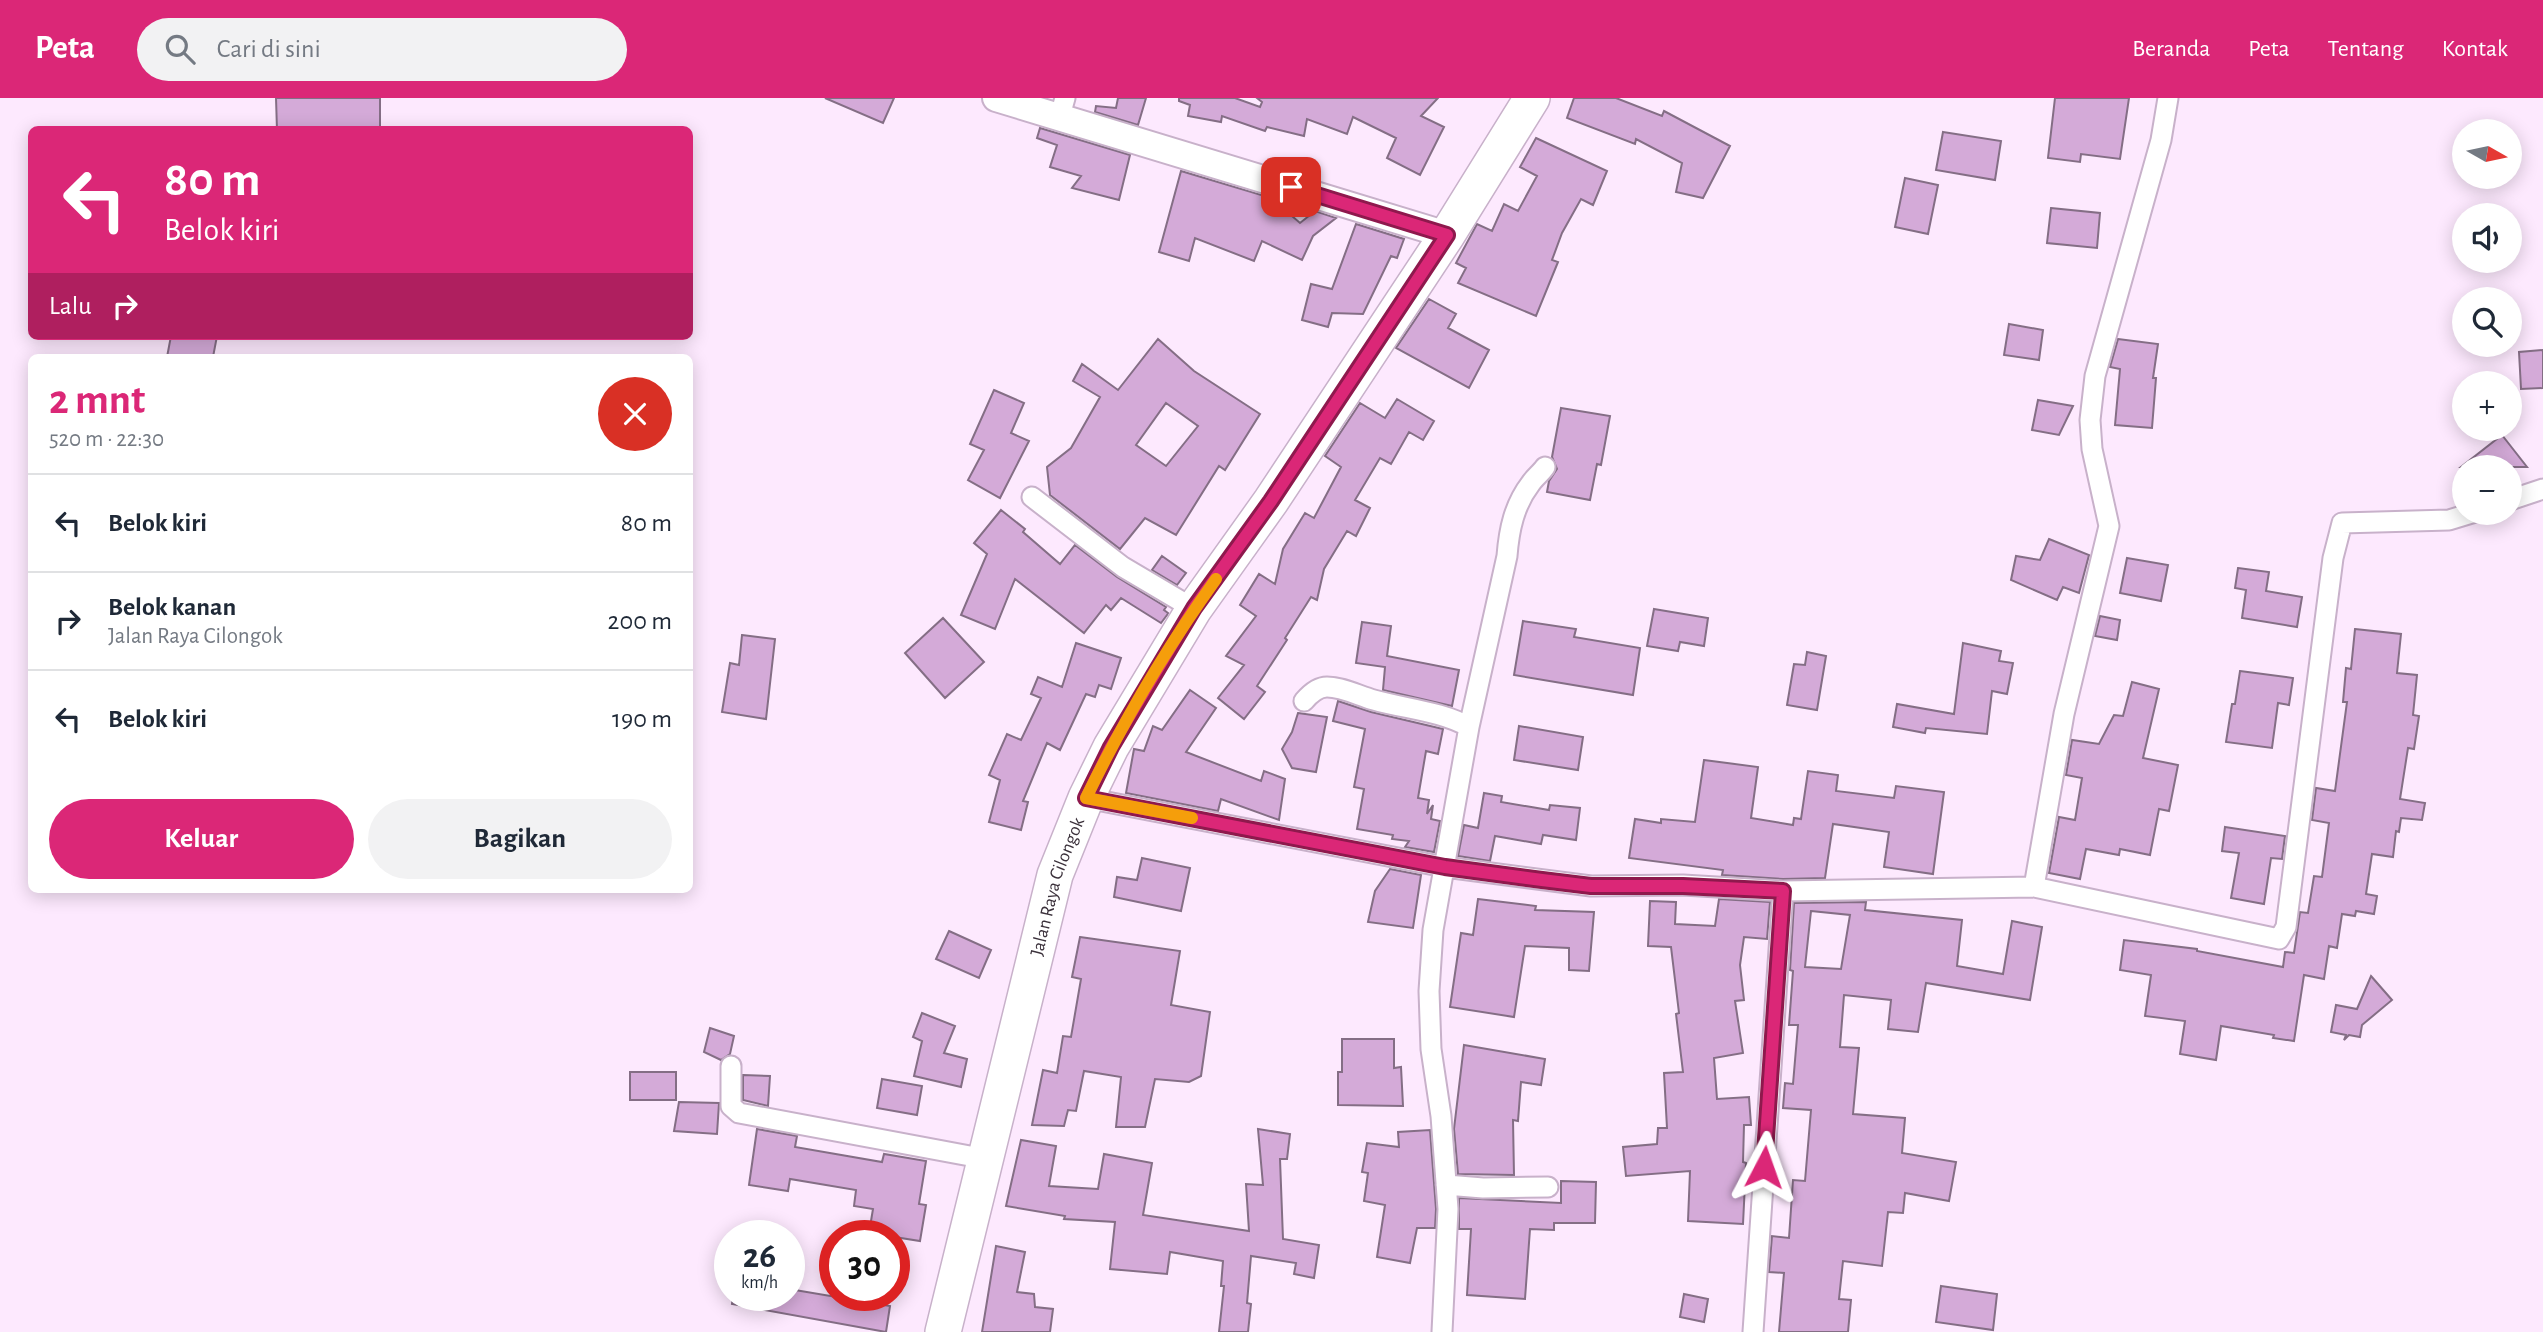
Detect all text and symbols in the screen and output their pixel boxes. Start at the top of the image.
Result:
search box [137,18,627,81]
icon: search [161,30,199,68]
text: Peta [35,32,95,65]
text: Cari di sini [217,36,321,62]
text: Beranda [2132,37,2210,61]
text: Peta [2248,37,2290,61]
text: Tentang [2328,37,2404,61]
text: Kontak [2442,37,2508,61]
north arrow [2452,119,2522,189]
map controls [2452,119,2522,525]
icon: left [49,154,140,245]
text: 80 m [164,156,261,205]
pin [1261,157,1321,217]
icon: arrive [1272,168,1310,206]
button: sound [2452,203,2522,273]
text: Belok kiri [164,214,280,246]
icon: right [106,287,144,325]
button: search [2452,287,2522,357]
text: Lalu [49,293,92,319]
button: + [2452,371,2522,441]
button: close [598,377,672,451]
text: 2 mnt [49,379,145,421]
text: 520 m · 22:30 [49,428,164,451]
button: − [2452,455,2522,525]
icon: left [49,504,87,542]
text: Belok kiri [108,510,207,536]
text: 80 m [621,510,672,536]
text: Belok kanan [108,594,236,620]
icon: right [49,602,87,640]
text: 200 m [608,608,672,634]
text: Jalan Raya Cilongok [108,625,283,648]
icon: left [49,700,87,738]
text: Belok kiri [108,706,207,732]
text: 190 m [612,706,672,732]
button: Keluar [49,799,354,879]
button: Bagikan [368,799,672,879]
street label: Jalan Raya Cilongok [1028,814,1088,958]
position arrow [1727,1130,1801,1204]
speed limit sign: 30 [819,1220,910,1311]
text: 26 [743,1239,776,1274]
text: km/h [741,1274,778,1292]

